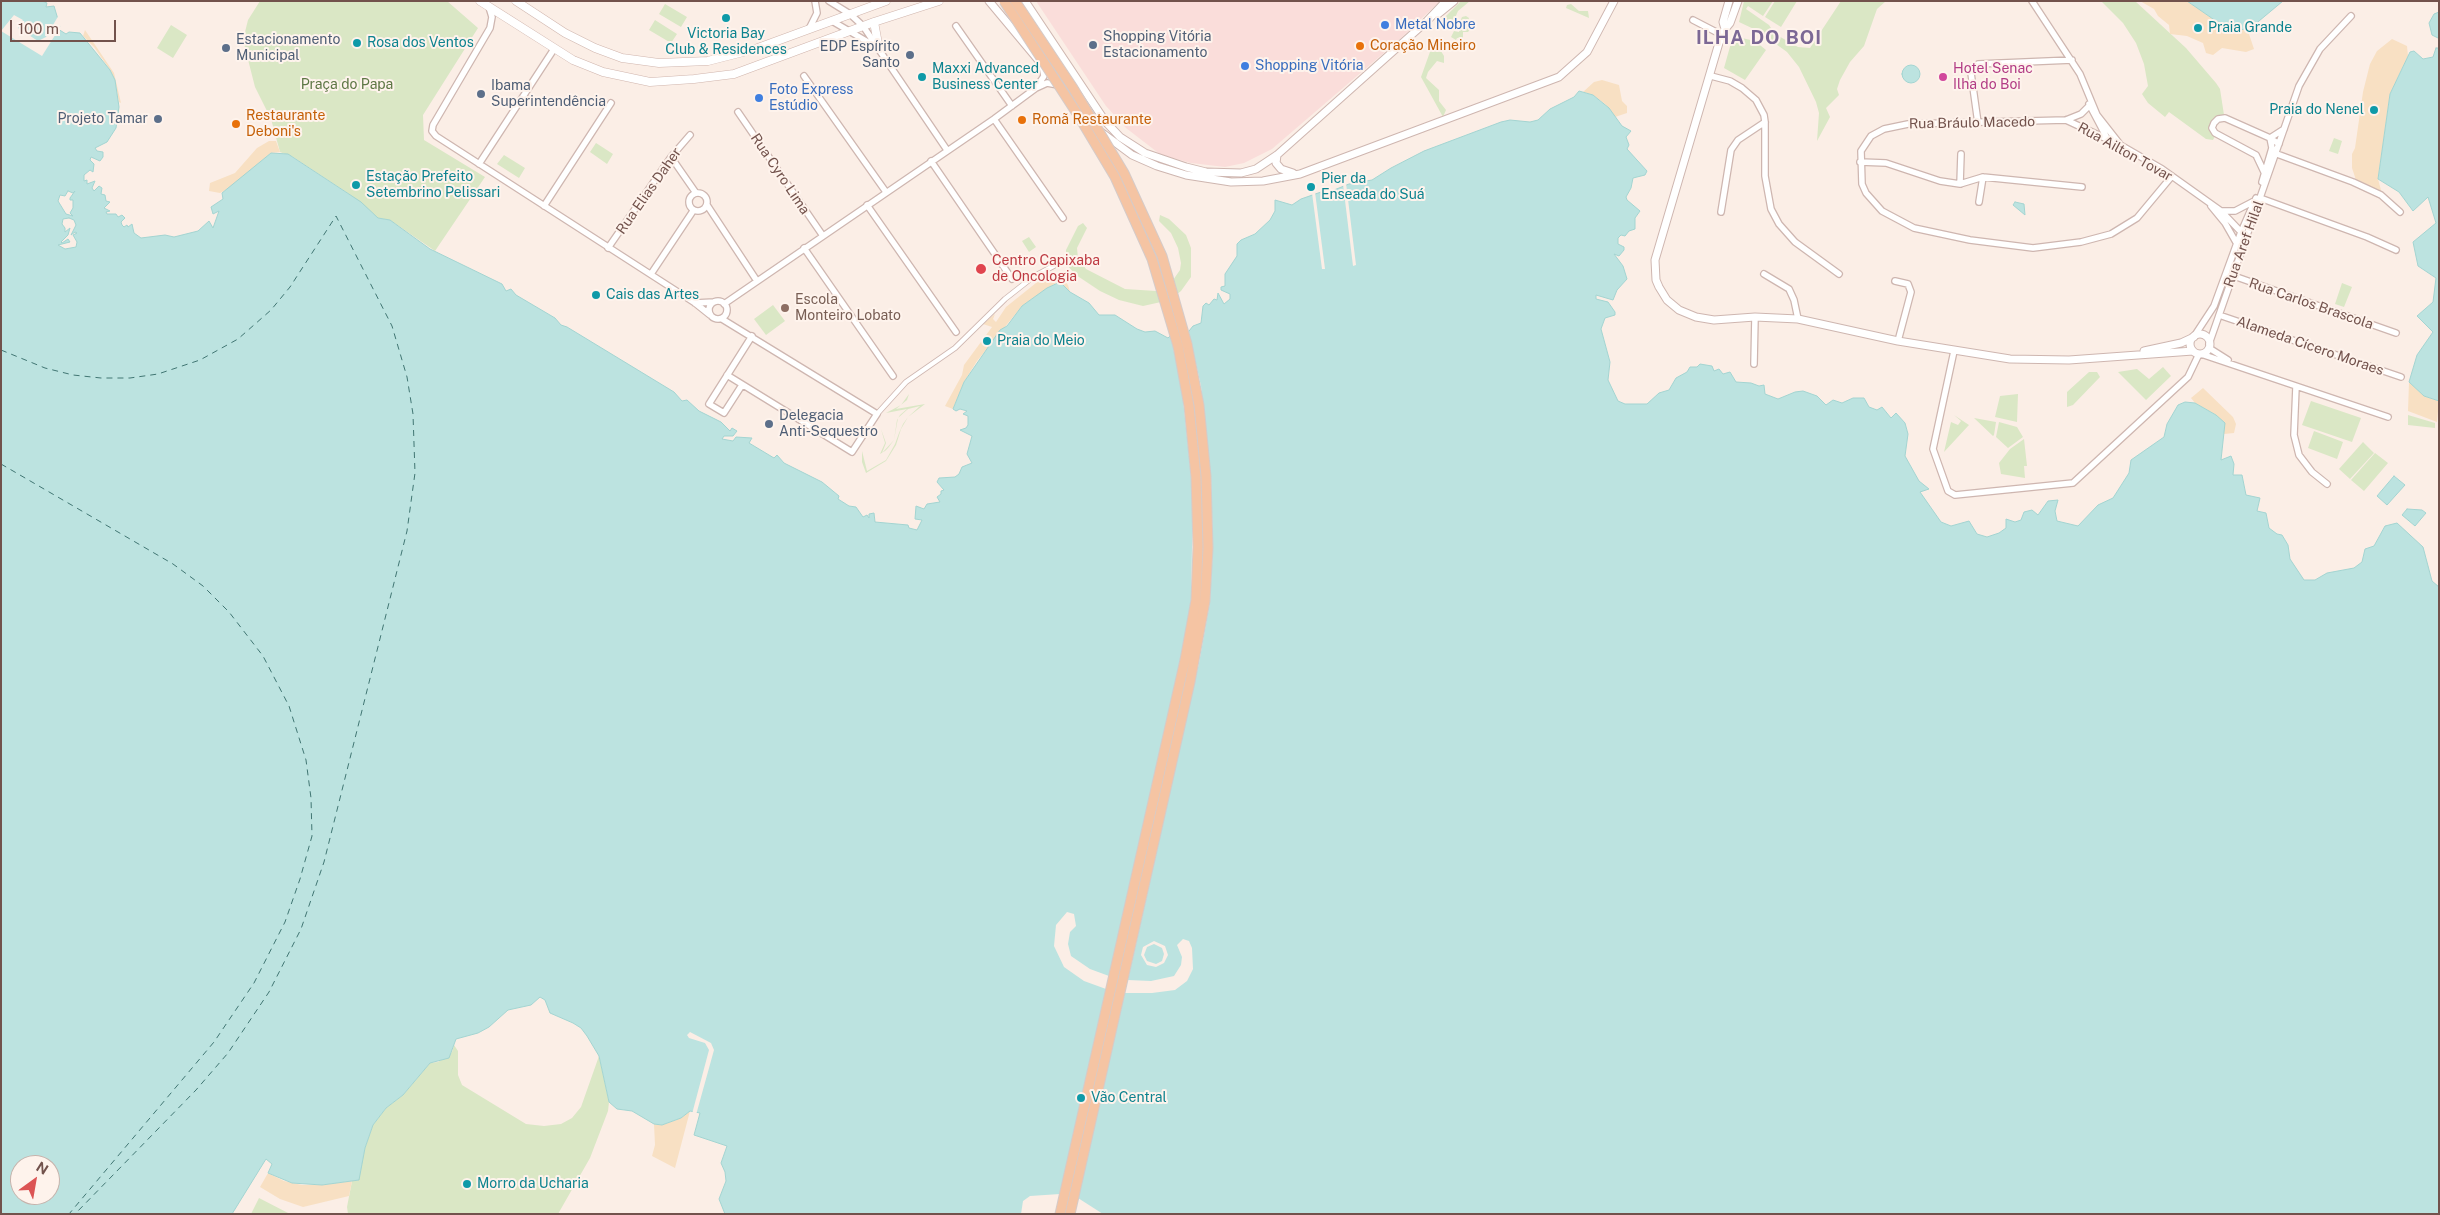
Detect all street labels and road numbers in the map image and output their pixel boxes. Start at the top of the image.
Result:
street label: Rua Bráulo Macedo [1909,113,2035,133]
street label: Rua Ailton Tovar [2075,119,2175,185]
street label: Rua Cyro Lima [747,130,813,218]
street label: Rua Elias Daher [613,144,685,238]
street label: Rua Aref Hilal [2221,198,2267,290]
street label: Rua Carlos Brascola [2247,275,2375,333]
street label: Alameda Cícero Moraes [2234,313,2386,379]

